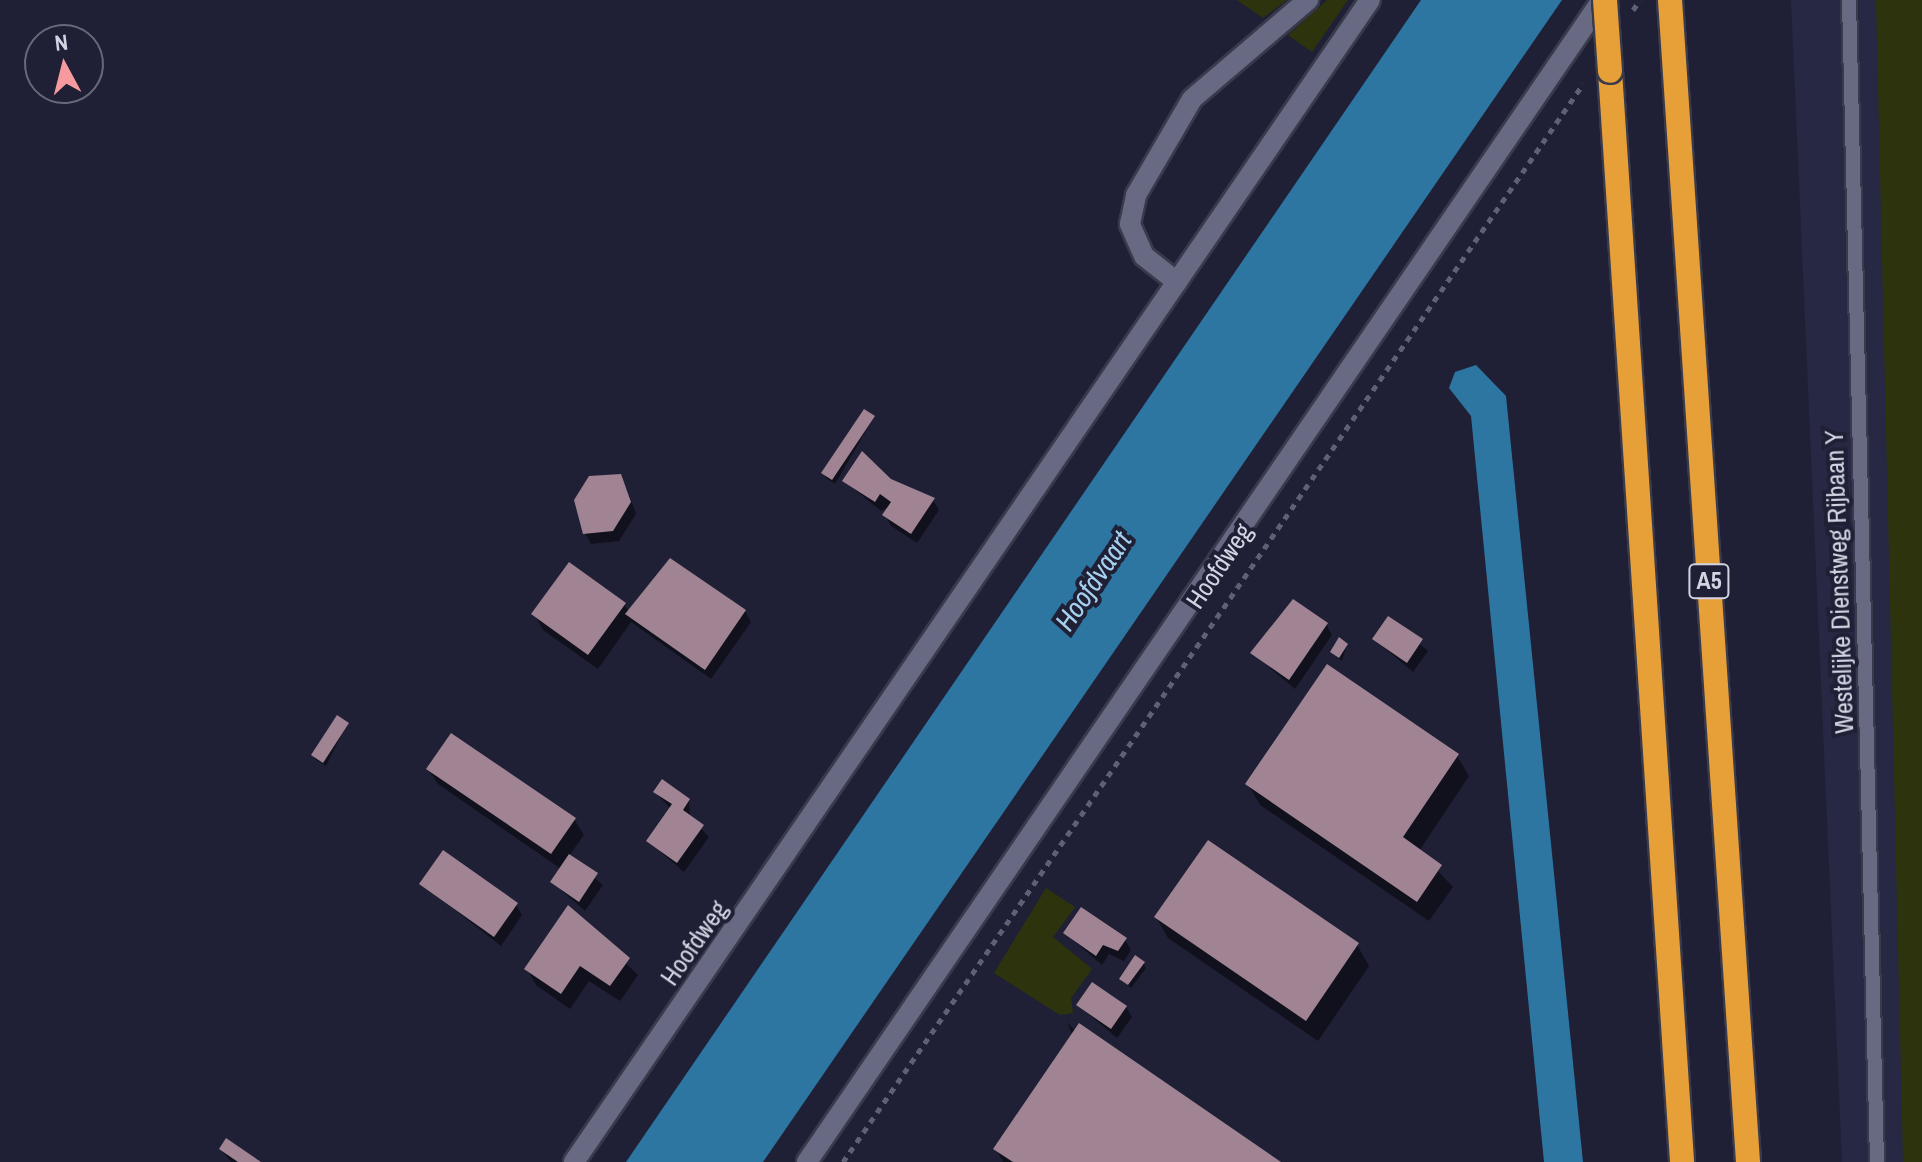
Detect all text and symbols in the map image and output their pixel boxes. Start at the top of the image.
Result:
north arrow [24,24,104,104]
text: N [53,26,70,58]
street label: Westelijke Dienstweg Rijbaan Y [1818,429,1860,735]
street label: Hoofdweg [1179,517,1259,615]
water label: Hoofdvaart [1048,525,1138,637]
road number: A5 [1687,561,1731,601]
street label: Hoofdweg [654,895,734,991]

